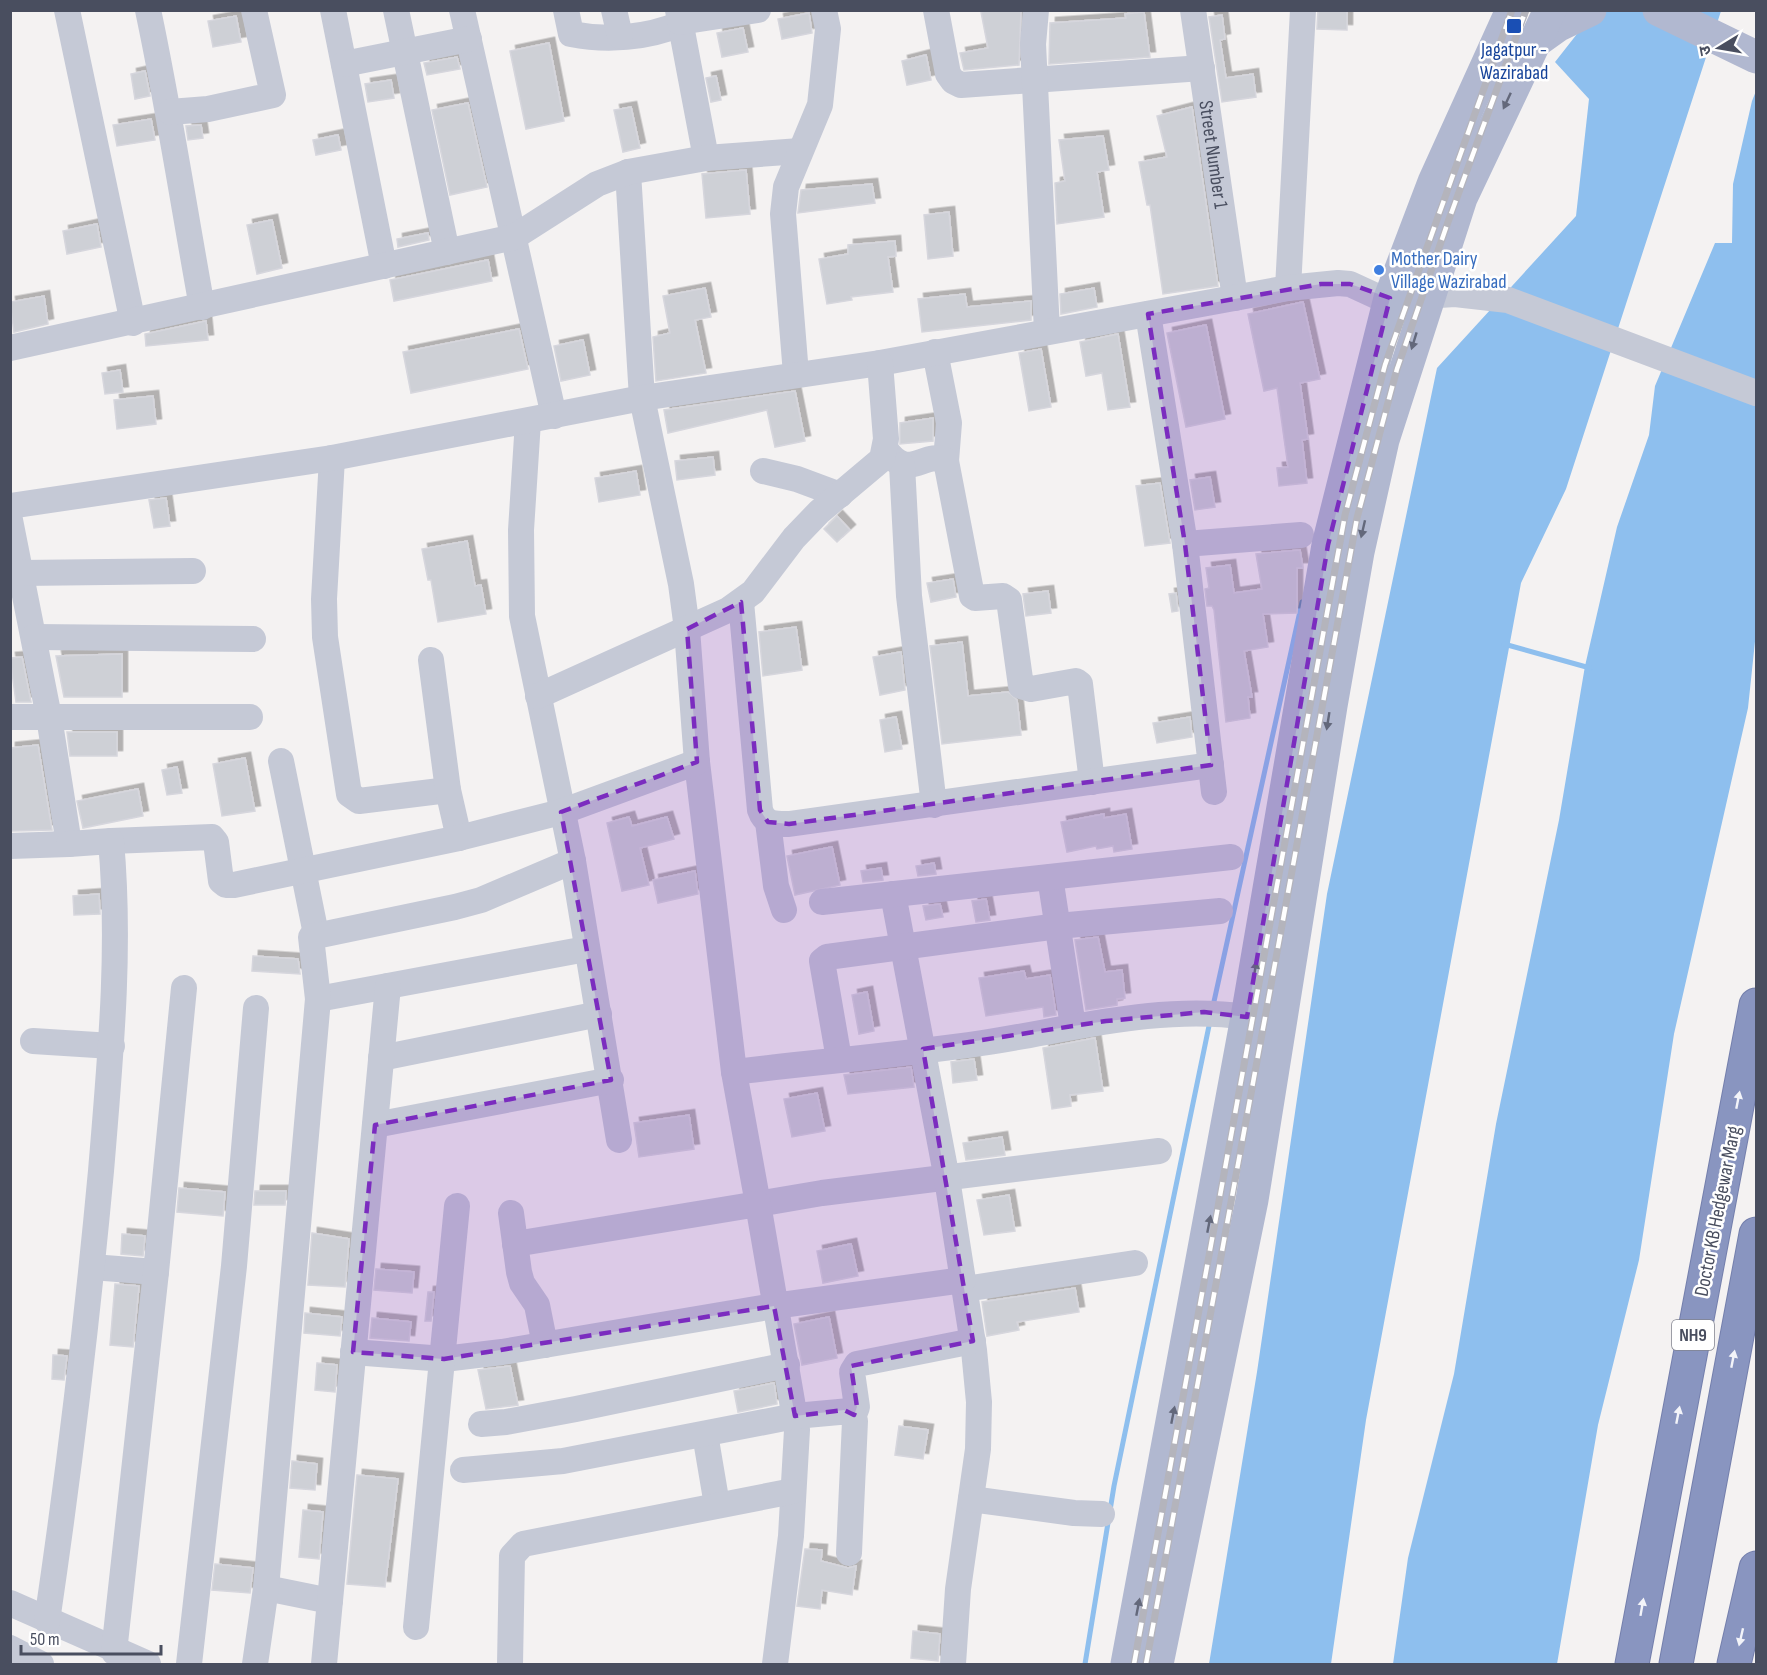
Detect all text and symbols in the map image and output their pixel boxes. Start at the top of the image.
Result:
marker: Jagatpur - Wazirabad [1505,17,1523,35]
north arrow [1689,18,1749,78]
place label: Jagatpur - Wazirabad [1480,38,1548,85]
text: उ [1695,44,1716,57]
one-way arrow [1503,93,1512,110]
street label: Street Number 1 [1193,99,1233,210]
place label: Mother Dairy Village Wazirabad [1391,247,1507,294]
marker: Mother Dairy Village Wazirabad [1372,263,1386,277]
one-way arrow [1409,332,1418,350]
one-way arrow [1358,520,1368,539]
one-way arrow [1324,712,1333,731]
one-way arrow [1251,960,1260,979]
one-way arrow [1734,1090,1743,1109]
street label: Doctor KB Hedgewar Marg [1690,1124,1746,1298]
one-way arrow [1205,1214,1214,1233]
road number: NH9 [1672,1320,1714,1350]
one-way arrow [1729,1350,1738,1369]
one-way arrow [1169,1406,1178,1425]
one-way arrow [1674,1406,1683,1425]
one-way arrow [1133,1597,1142,1616]
one-way arrow [1638,1597,1647,1616]
scale bar [21,1618,160,1656]
one-way arrow [1735,1627,1745,1646]
text: 50 m [30,1629,60,1650]

